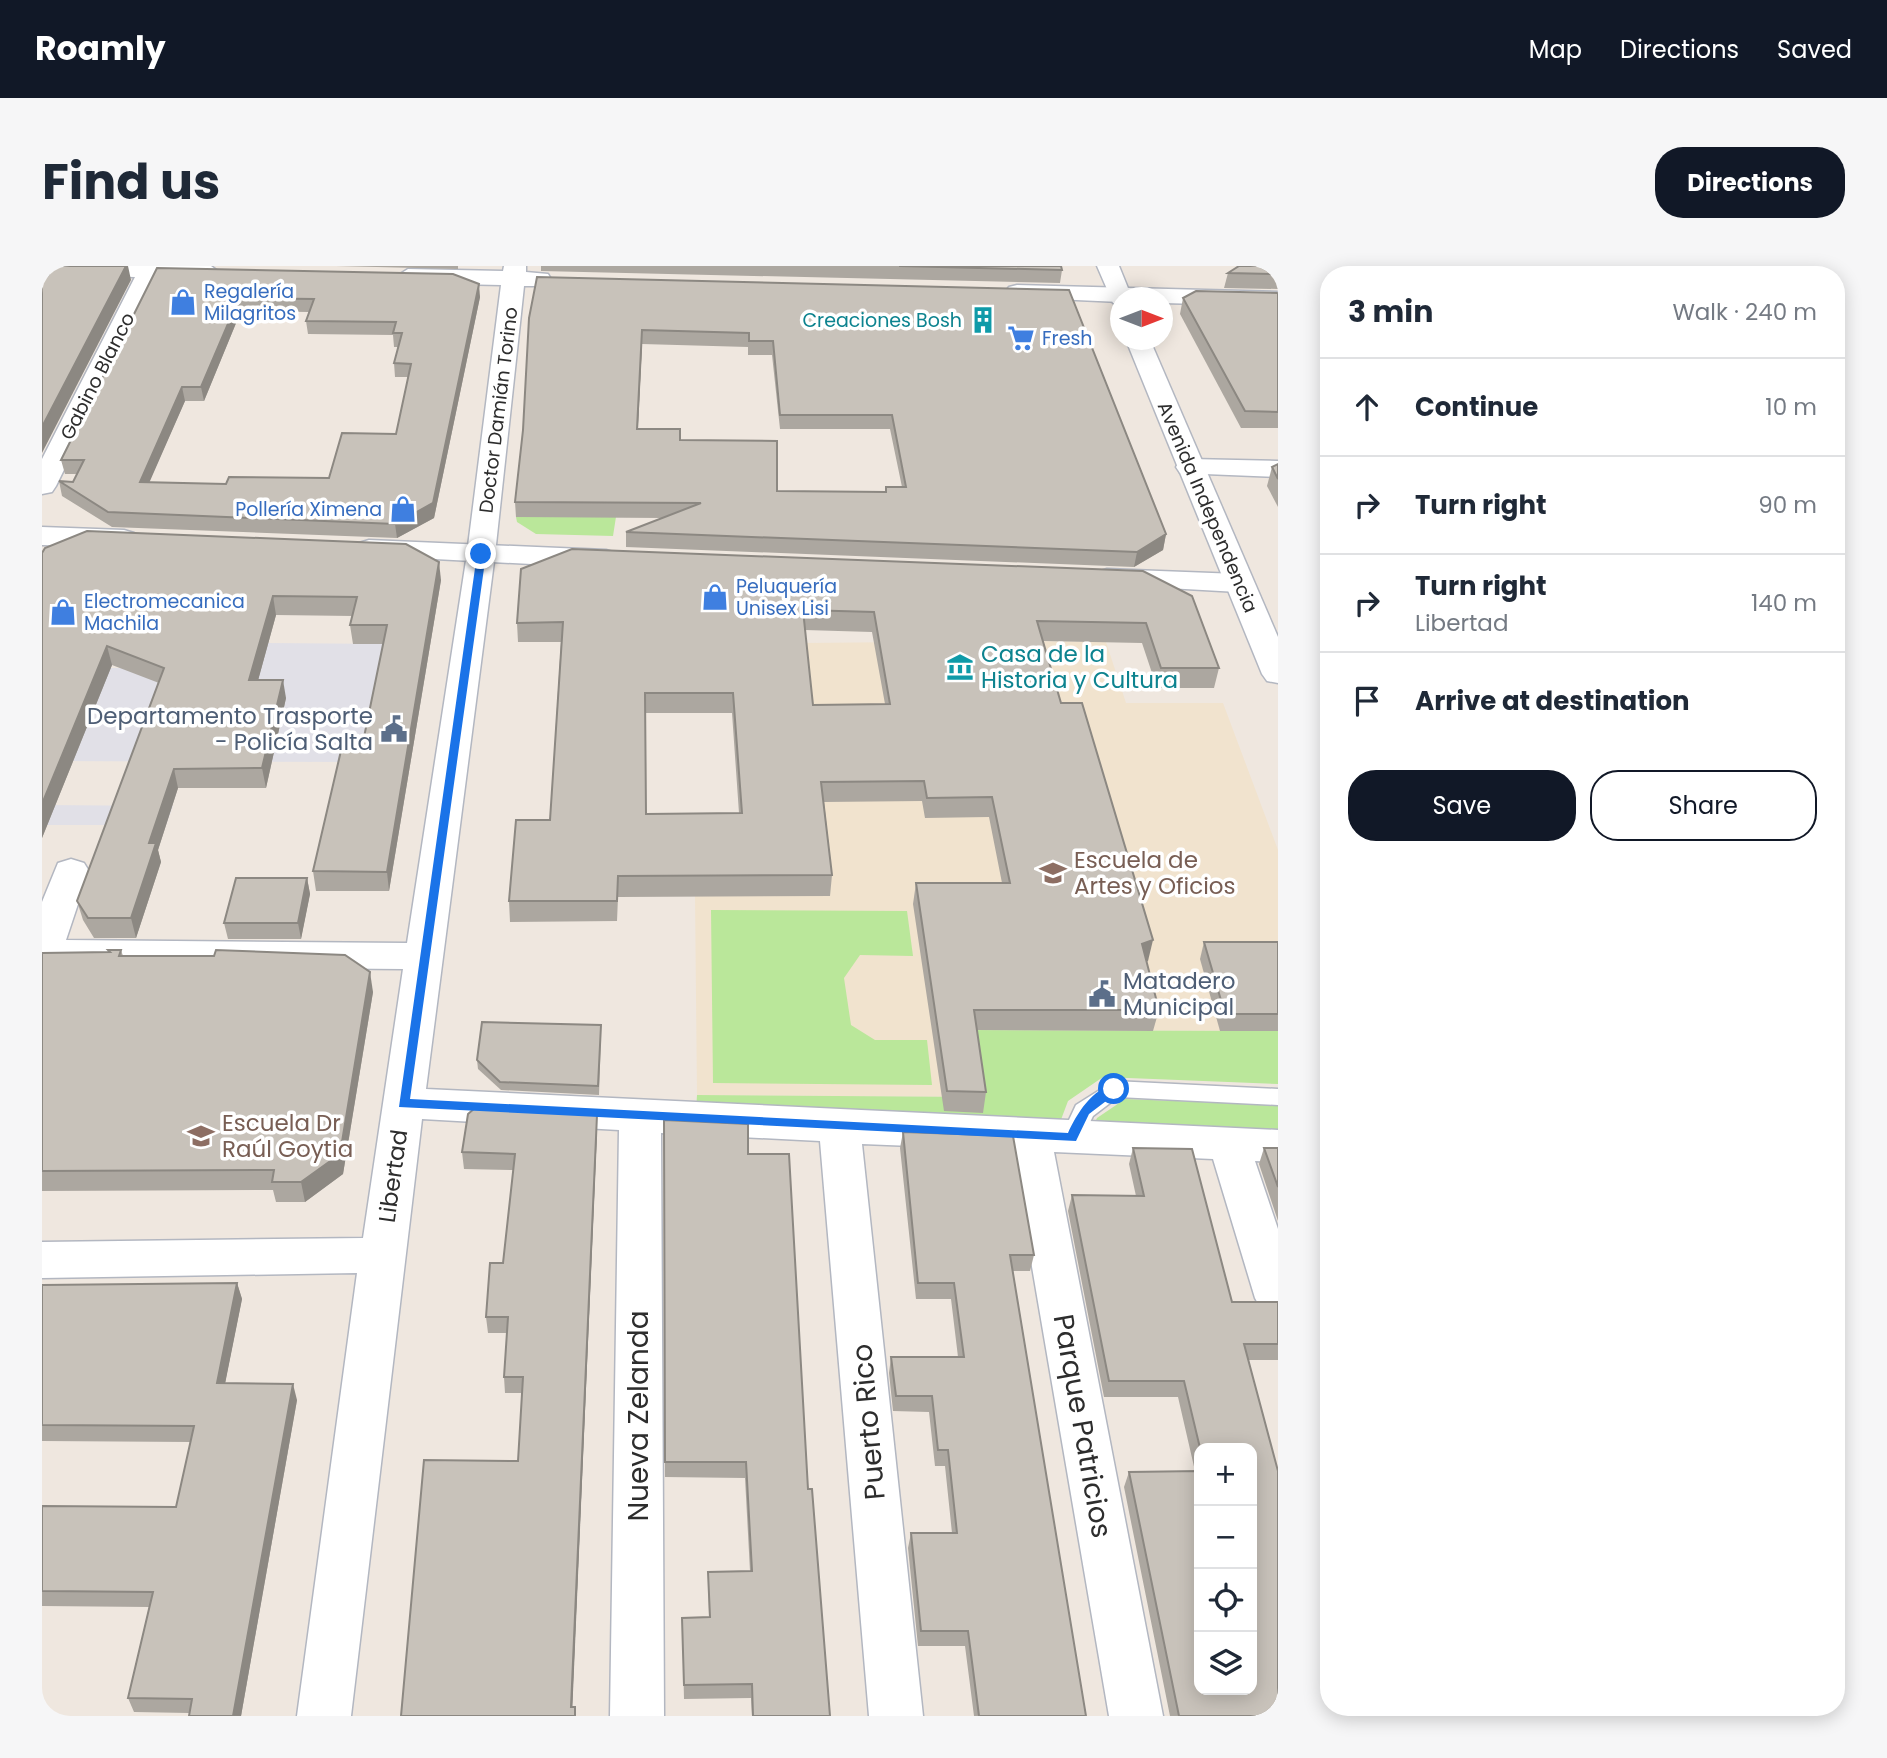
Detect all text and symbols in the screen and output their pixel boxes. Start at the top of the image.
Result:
text: Roamly [35,25,165,72]
text: Map [1529,33,1582,66]
text: Directions [1620,33,1739,66]
text: Saved [1777,33,1852,66]
button: Directions [1655,147,1845,218]
text: Find us [42,148,220,216]
place label: Regalería Milagritos [204,278,296,327]
shop icon: Regalería Milagritos [168,287,198,317]
north arrow [1110,287,1173,350]
text: 3 min [1348,290,1433,333]
text: Walk · 240 m [1672,296,1817,328]
street label: Doctor Damián Torino [472,305,525,515]
building icon: Creaciones Bosh [968,305,998,335]
place label: Creaciones Bosh [802,307,962,334]
street label: Gabino Blanco [54,308,141,445]
supermarket icon: Fresh [1006,323,1036,353]
place label: Fresh [1042,325,1093,352]
icon: ahead [1348,388,1386,426]
text: Continue [1415,389,1538,425]
text: 10 m [1765,391,1817,423]
street label: Avenida Independencia [1151,397,1264,617]
icon: right [1348,486,1386,524]
text: Turn right [1415,487,1547,523]
text: 90 m [1758,489,1817,521]
shop icon: Pollería Ximena [388,494,418,524]
place label: Pollería Ximena [235,496,382,523]
route end [465,538,496,569]
text: Turn right [1415,568,1547,604]
place label: Peluquería Unisex Lisi [736,573,837,622]
shop icon: Peluquería Unisex Lisi [700,582,730,612]
icon: right [1348,584,1386,622]
text: 140 m [1751,587,1817,619]
place label: Electromecanica Machila [84,588,245,637]
shop icon: Electromecanica Machila [48,597,78,627]
text: Libertad [1415,607,1508,639]
place label: Casa de la Historia y Cultura [981,638,1178,696]
museum icon: Casa de la Historia y Cultura [945,652,975,682]
icon: arrive [1348,682,1386,720]
text: Arrive at destination [1415,683,1690,719]
place label: Departamento Trasporte - Policía Salta [87,700,373,758]
public building icon: Departamento Trasporte - Policía Salta [379,714,409,744]
button: Save [1348,770,1576,841]
button: Share [1590,770,1817,841]
place label: Escuela de Artes y Oficios [1074,844,1236,902]
school or university icon: Escuela de Artes y Oficios [1038,858,1068,888]
place label: Matadero Municipal [1123,965,1235,1023]
public building icon: Matadero Municipal [1087,979,1117,1009]
route start [1098,1073,1129,1104]
place label: Escuela Dr Raúl Goytia [222,1107,353,1165]
school or university icon: Escuela Dr Raúl Goytia [186,1121,216,1151]
street label: Libertad [371,1128,415,1224]
street label: Nueva Zelanda [619,1310,658,1522]
street label: Parque Patricios [1044,1311,1121,1541]
street label: Puerto Rico [842,1342,895,1502]
map controls [1194,1443,1257,1695]
button: + [1194,1443,1257,1506]
button: − [1194,1506,1257,1569]
button: locate [1194,1569,1257,1632]
button: layers [1194,1632,1257,1695]

